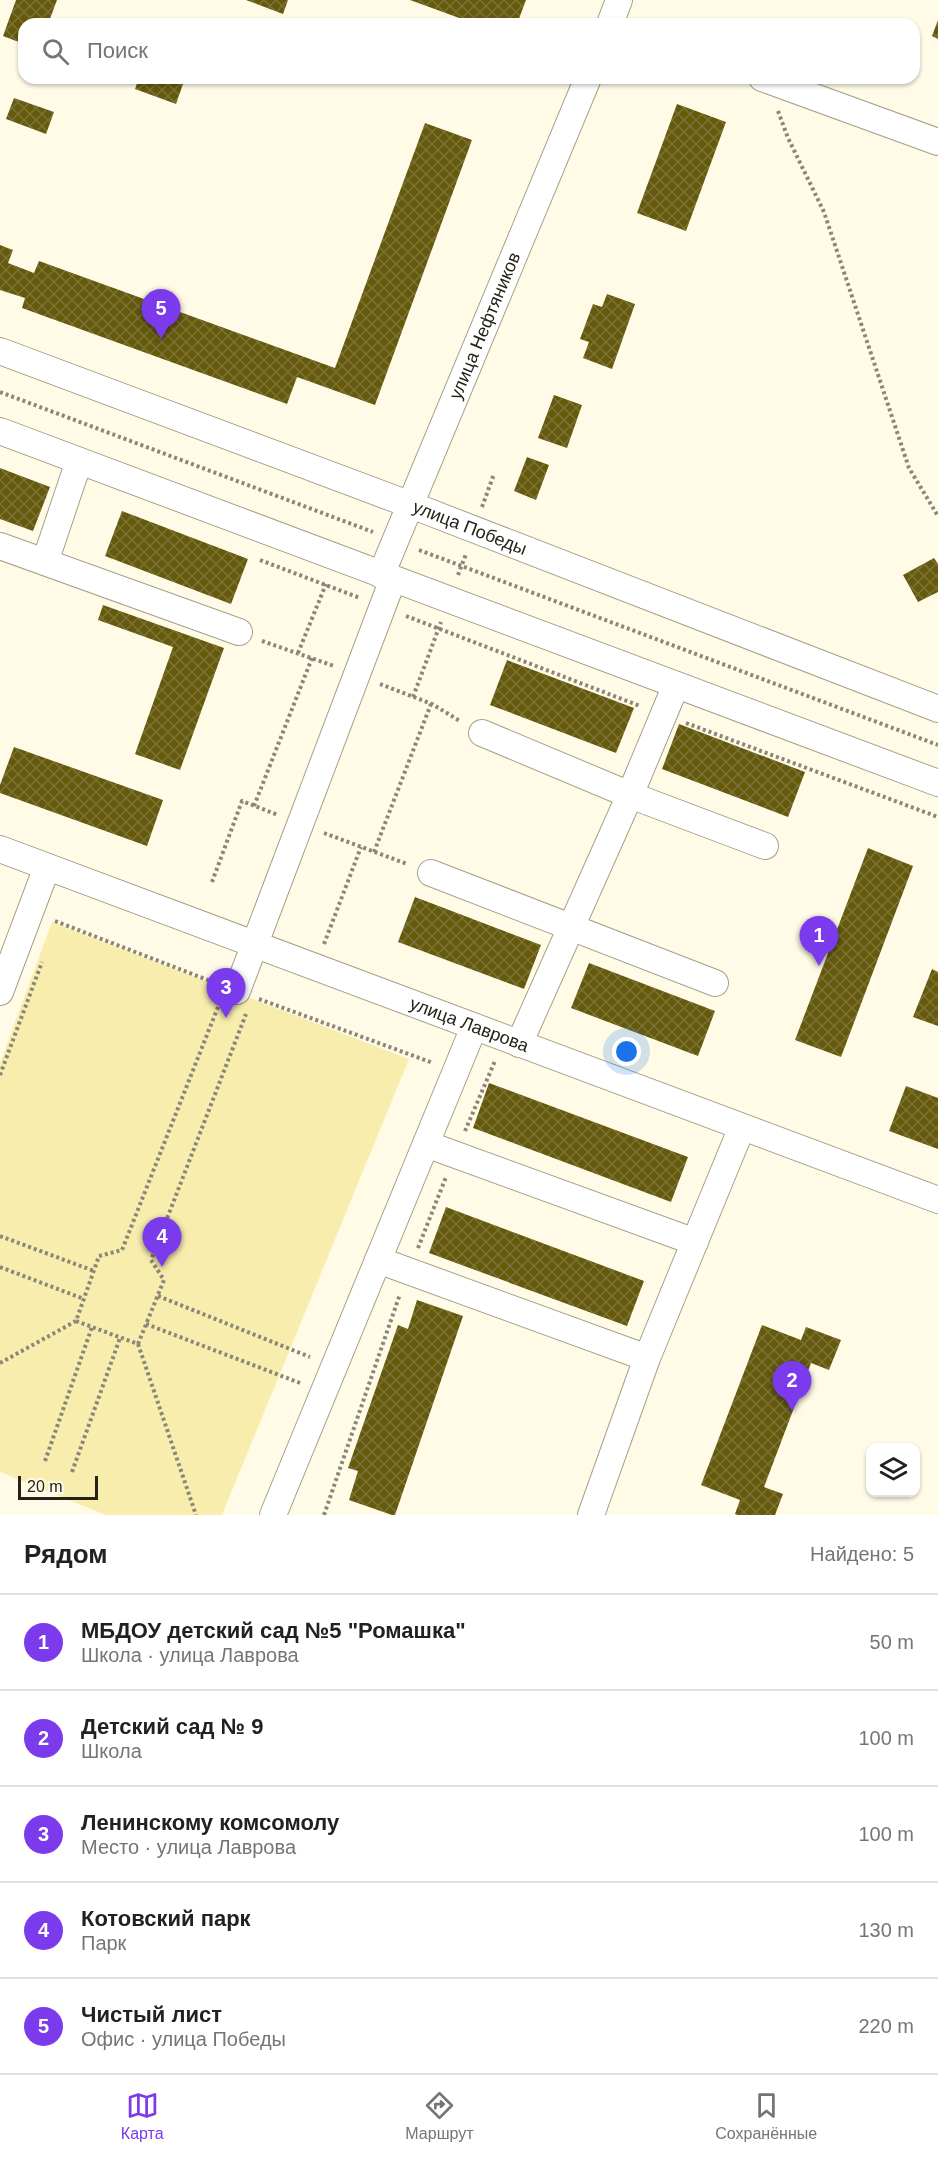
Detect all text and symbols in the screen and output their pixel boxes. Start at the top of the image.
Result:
search box [18,18,920,84]
icon: search [39,35,72,68]
text: Поиск [87,38,148,63]
street label: улица Нефтяников [445,249,524,402]
pin: 5 [142,290,180,339]
street label: улица Победы [410,497,530,559]
pin: 1 [800,916,838,966]
pin: 3 [206,968,246,1018]
street label: улица Лаврова [407,993,532,1056]
your location [612,1037,641,1066]
pin: 4 [142,1218,182,1267]
pin: 2 [772,1362,812,1411]
map controls [866,1443,920,1497]
button: layers [866,1443,920,1497]
scale bar [18,1473,98,1500]
text: 20 m [27,1478,63,1495]
text: Рядом [24,1539,107,1569]
text: Найдено: 5 [810,1543,914,1565]
text: МБДОУ детский сад №5 "Ромашка" [81,1618,466,1643]
text: 1 [38,1631,49,1653]
text: 50 m [870,1631,914,1653]
text: Школа · улица Лаврова [81,1644,299,1666]
text: Детский сад № 9 [81,1714,263,1739]
text: 2 [38,1727,49,1749]
text: 100 m [858,1727,914,1749]
text: Школа [81,1740,142,1762]
text: Ленинскому комсомолу [81,1810,339,1835]
text: 3 [38,1823,49,1845]
text: 100 m [858,1823,914,1845]
text: Место · улица Лаврова [81,1836,296,1858]
text: Котовский парк [81,1906,251,1931]
text: 4 [38,1919,49,1941]
text: 130 m [858,1919,914,1941]
text: Парк [81,1932,126,1954]
text: Чистый лист [81,2002,222,2027]
text: 5 [38,2015,49,2037]
text: 220 m [858,2015,914,2037]
text: Офис · улица Победы [81,2028,286,2050]
tab: Карта [121,2089,164,2143]
tab: Маршрут [405,2089,474,2143]
tab: Сохранённые [715,2089,817,2143]

